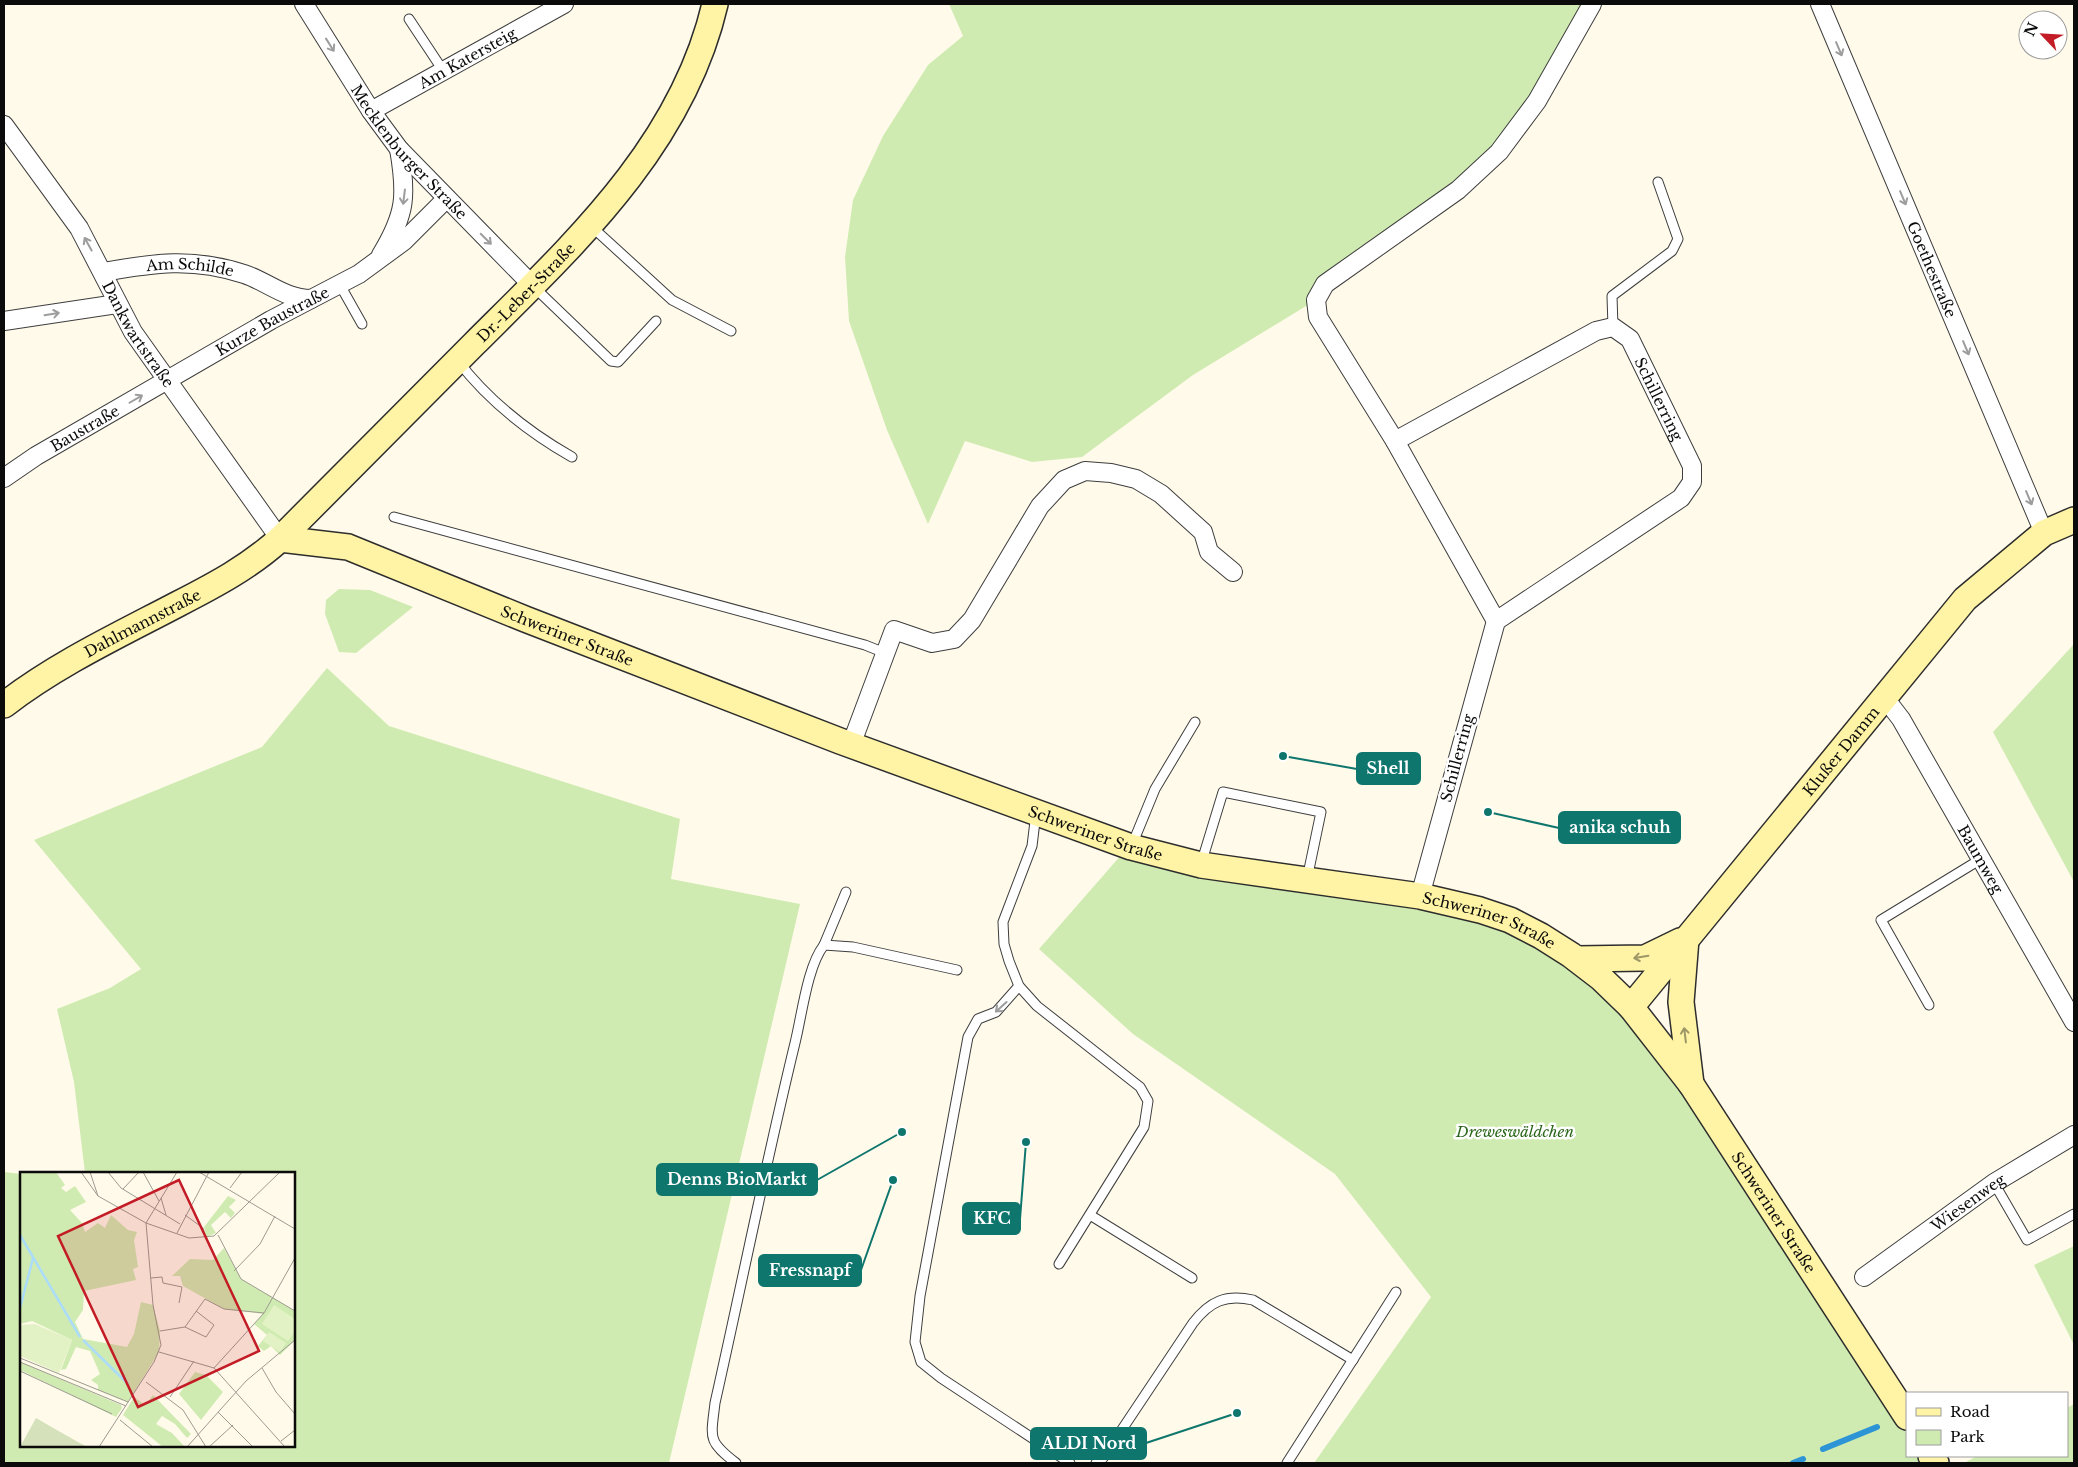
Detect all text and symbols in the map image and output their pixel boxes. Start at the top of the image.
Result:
north arrow [2018,10,2068,60]
text: N [2020,20,2042,39]
street label: Am Katersteig [414,23,520,93]
one-way arrow [325,38,335,52]
one-way arrow [1835,41,1845,56]
street label: Mecklenburger Straße [347,81,472,223]
one-way arrow [399,189,409,205]
one-way arrow [1898,190,1908,205]
street label: Goethestraße [1903,218,1961,320]
one-way arrow [480,233,492,245]
one-way arrow [83,237,93,252]
street label: Dr.-Leber-Straße [472,239,579,346]
street label: Am Schilde [144,254,236,280]
street label: Dankwartstraße [99,278,179,391]
street label: Kurze Baustraße [212,282,332,360]
one-way arrow [44,309,60,319]
one-way arrow [1961,340,1971,355]
street label: Schillerring [1631,354,1688,445]
one-way arrow [128,394,142,404]
street label: Baustraße [47,400,123,455]
one-way arrow [2024,490,2034,505]
street label: Dahlmannstraße [81,585,204,661]
street label: Schweriner Straße [498,601,636,670]
street label: Klußer Damm [1798,702,1883,800]
street label: Schillerring [1436,711,1478,804]
callout: Shell [1357,753,1420,784]
text: Shell [1367,758,1410,778]
street label: Schweriner Straße [1026,801,1165,864]
callout: anika schuh [1559,812,1680,843]
text: anika schuh [1569,817,1671,837]
street label: Baumweg [1954,821,2008,897]
street label: Schweriner Straße [1421,887,1559,952]
one-way arrow [1634,952,1650,962]
one-way arrow [995,1001,1008,1013]
one-way arrow [1680,1028,1690,1044]
park label: Dreweswäldchen [1455,1122,1574,1141]
street label: Schweriner Straße [1728,1148,1820,1276]
callout: Denns BioMarkt [657,1164,817,1195]
text: Denns BioMarkt [667,1169,808,1189]
street label: Wiesenweg [1926,1169,2009,1236]
inset map [20,1172,295,1447]
callout: KFC [963,1203,1020,1234]
text: KFC [973,1208,1011,1228]
callout: Fressnapf [759,1255,861,1286]
text: Fressnapf [769,1260,853,1280]
legend [1906,1392,2068,1457]
text: Road [1950,1402,1990,1421]
text: Park [1950,1427,1986,1446]
callout: ALDI Nord [1031,1428,1146,1459]
text: ALDI Nord [1041,1433,1136,1453]

